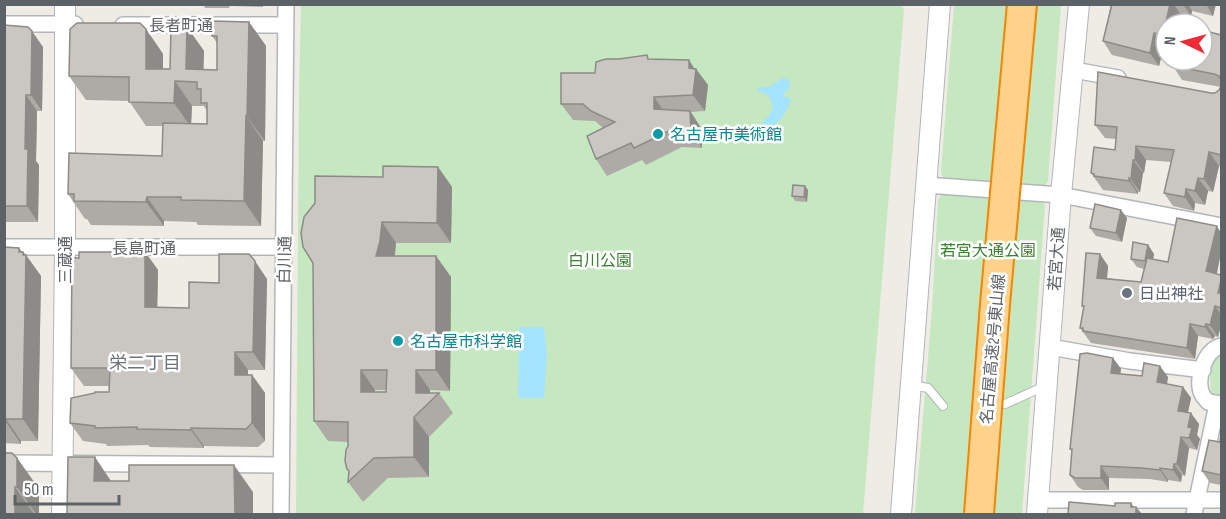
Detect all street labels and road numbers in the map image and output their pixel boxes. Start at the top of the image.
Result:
street label: 長者町通 [149,17,213,36]
street label: 若宮大通 [1046,227,1069,292]
street label: 三蔵通 [57,236,76,284]
street label: 白川通 [276,236,295,284]
street label: 長島町通 [112,240,176,259]
street label: 名古屋高速2号東山線 [977,273,1010,425]

